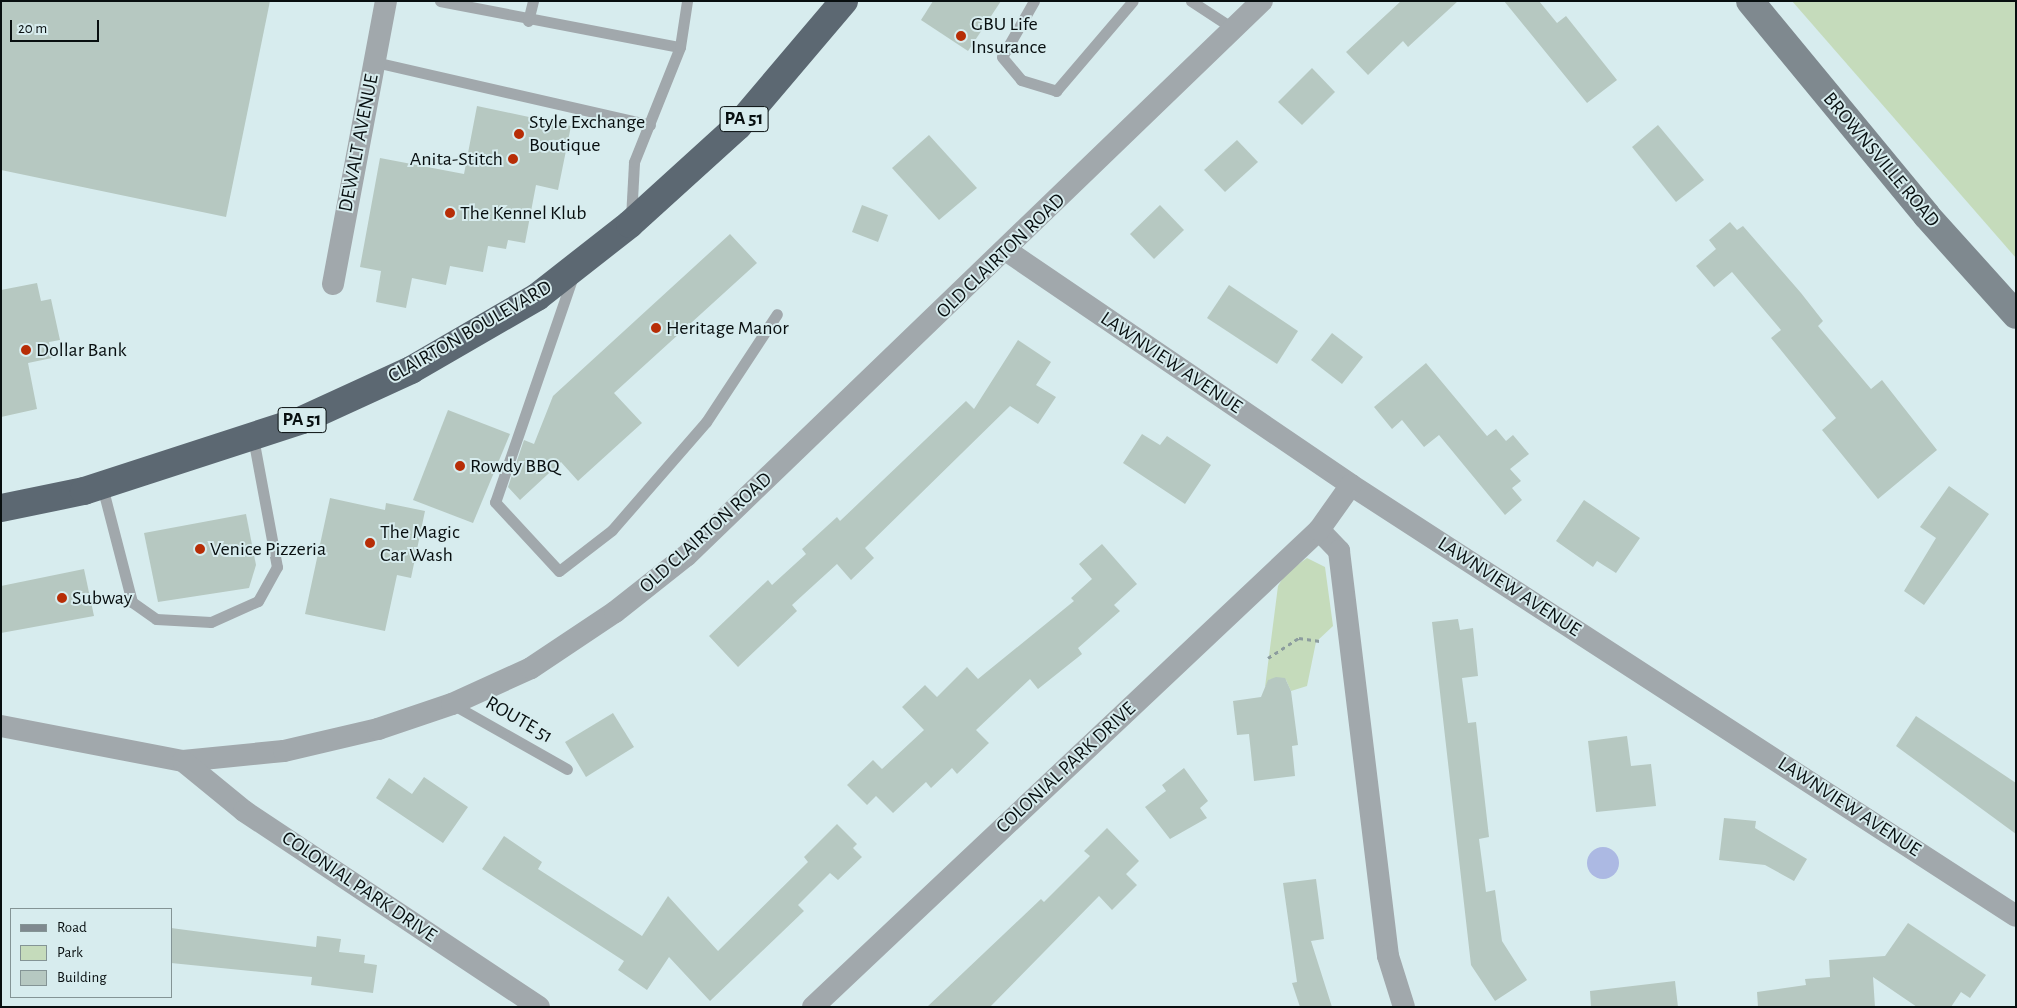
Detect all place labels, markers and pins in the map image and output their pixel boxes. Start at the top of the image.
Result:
place label: GBU Life Insurance [971,12,1046,59]
marker: GBU Life Insurance [955,30,967,42]
place label: Style Exchange Boutique [529,110,645,157]
marker: Style Exchange Boutique [513,128,525,140]
place label: Anita-Stitch [410,147,503,171]
marker: Anita-Stitch [507,153,519,165]
place label: The Kennel Klub [460,201,586,225]
marker: The Kennel Klub [444,207,456,219]
place label: Heritage Manor [666,316,789,340]
marker: Heritage Manor [650,322,662,334]
place label: Dollar Bank [36,338,127,362]
marker: Dollar Bank [20,344,32,356]
place label: Rowdy BBQ [470,454,560,478]
marker: Rowdy BBQ [454,460,466,472]
place label: The Magic Car Wash [380,520,460,567]
place label: Venice Pizzeria [210,537,326,561]
marker: The Magic Car Wash [364,537,376,549]
marker: Venice Pizzeria [194,543,206,555]
place label: Subway [72,586,132,610]
marker: Subway [56,592,68,604]

